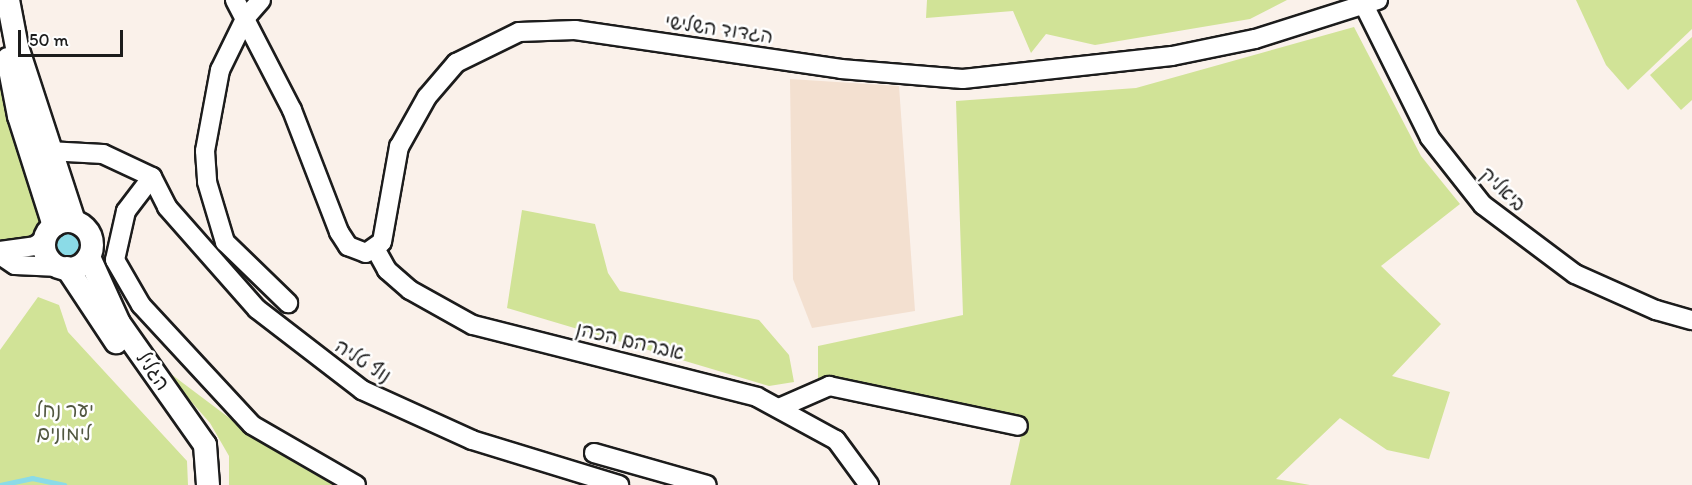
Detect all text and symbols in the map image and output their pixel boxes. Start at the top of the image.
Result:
street label: הגדוד השלישי [663,10,775,48]
scale bar [21,18,126,56]
text: 50 m [29,29,69,51]
street label: ביאליק [1475,162,1531,216]
street label: אברהם הכהן [573,317,687,365]
street label: נוף טליה [330,334,396,388]
street label: הגליל [131,347,175,395]
park label: יער נחל לימונים [34,398,94,445]

